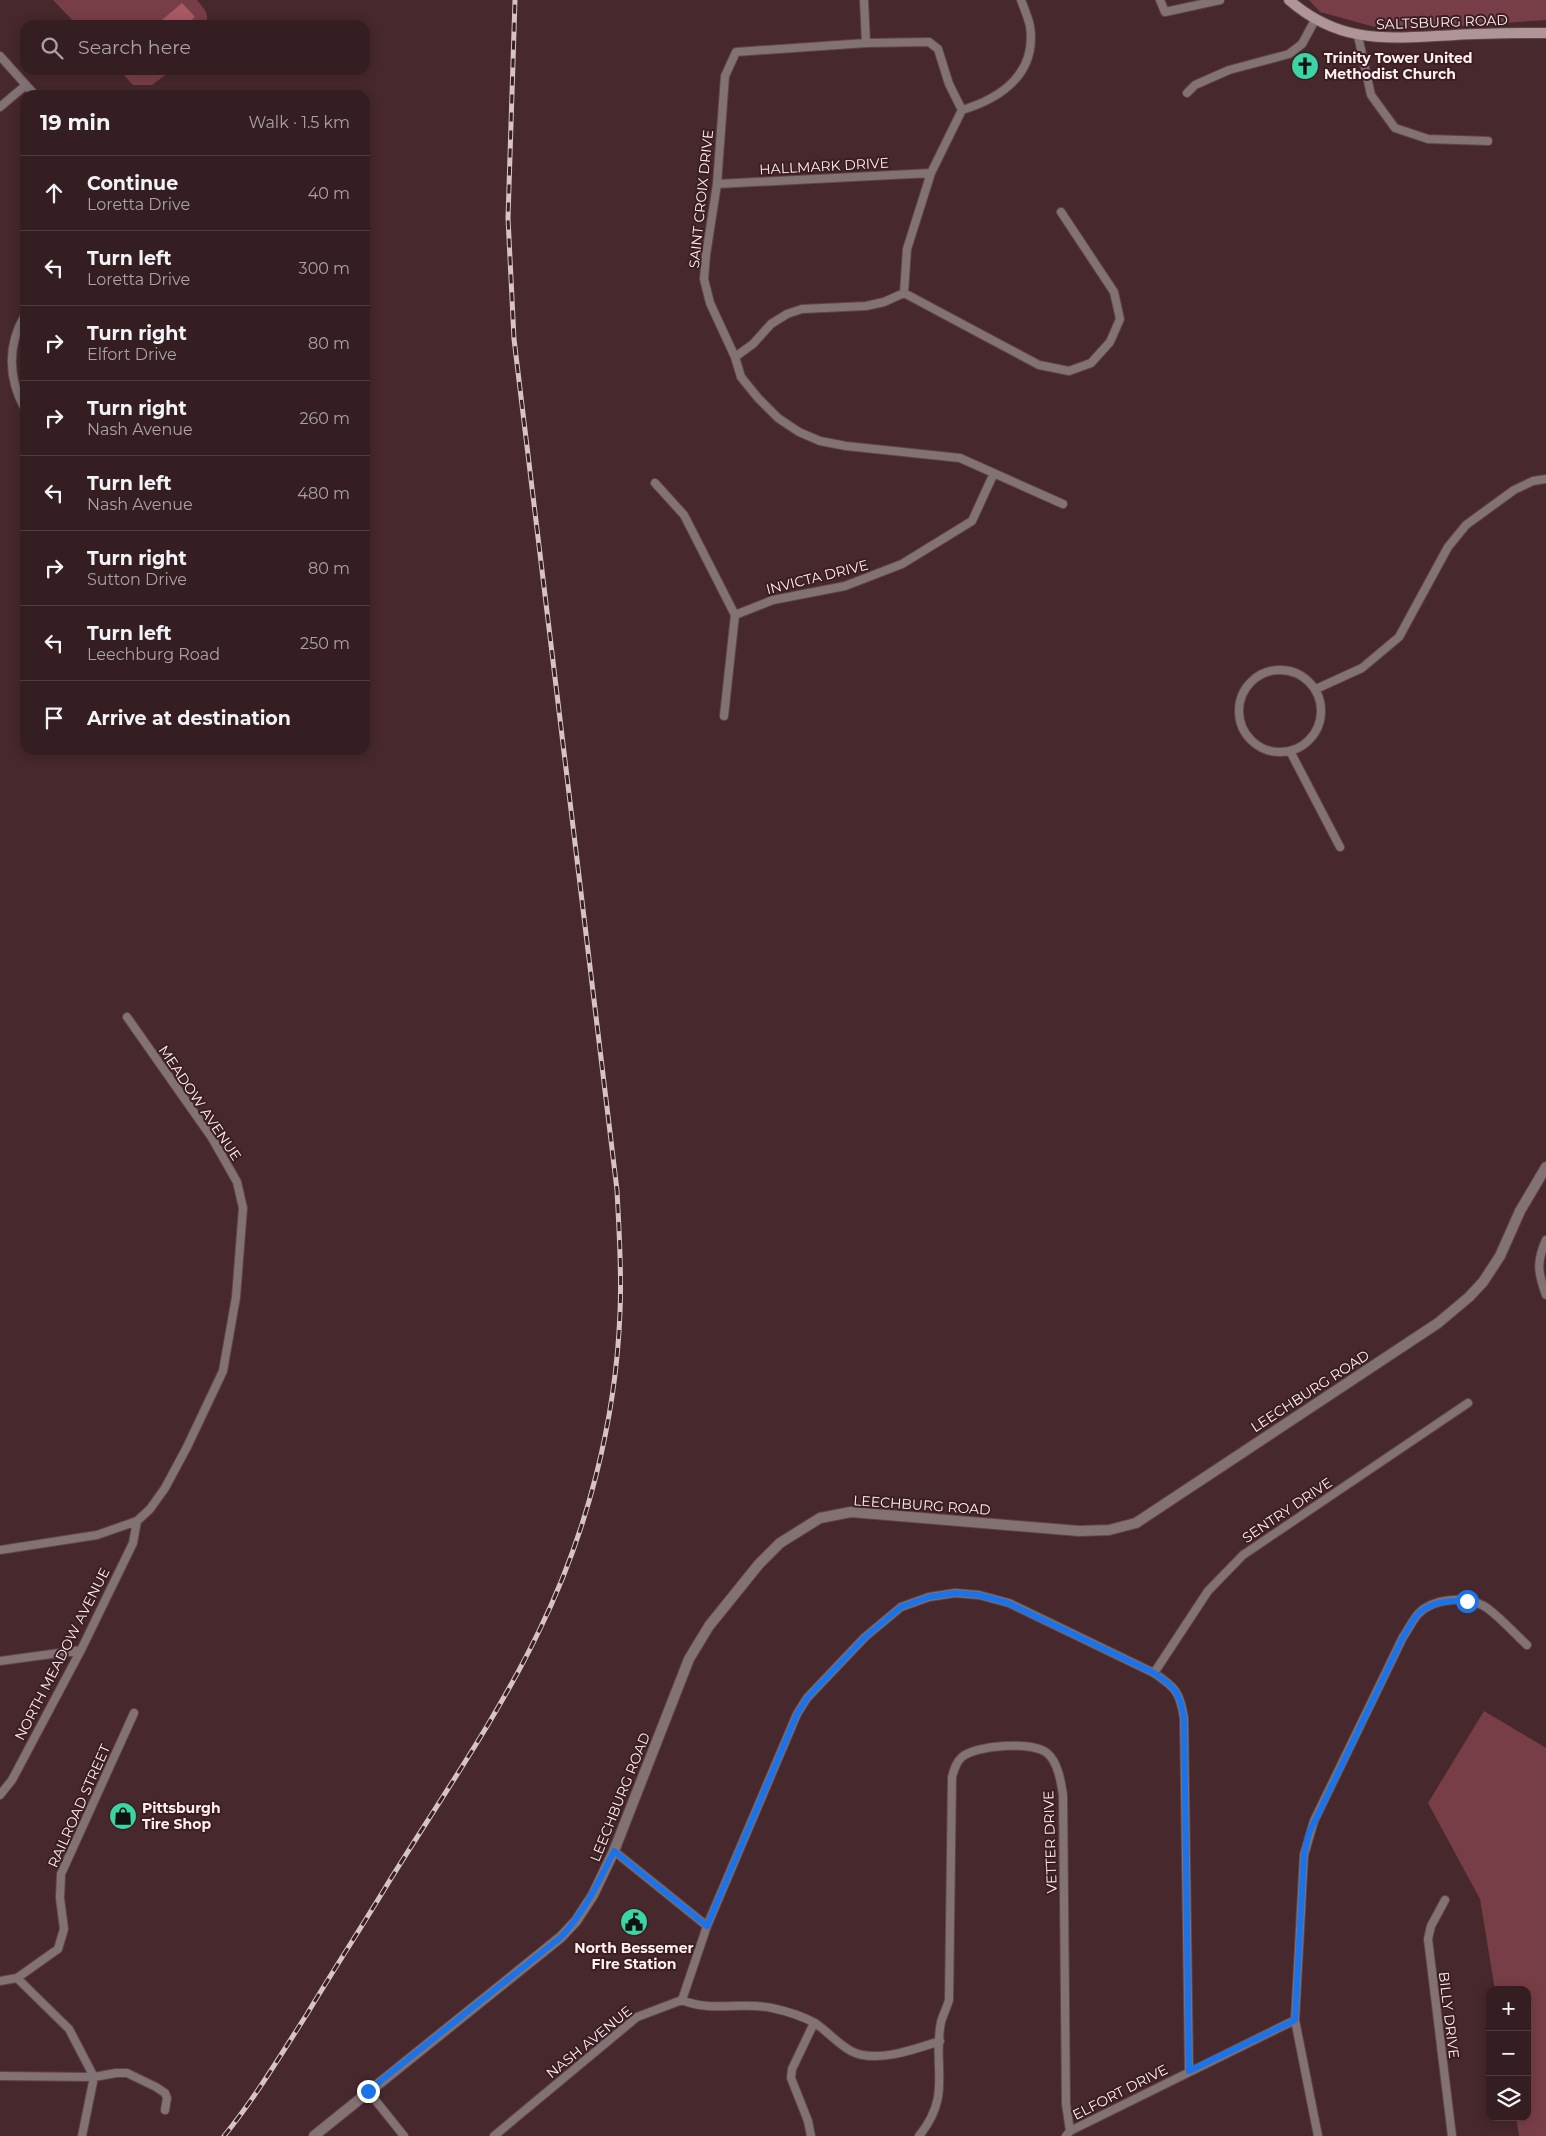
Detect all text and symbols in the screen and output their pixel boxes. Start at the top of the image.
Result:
street label: SALTSBURG ROAD [1376,11,1508,33]
search box [20,20,370,75]
icon: search [38,34,66,62]
text: Search here [78,36,191,59]
place label: Trinity Tower United Methodist Church [1324,49,1473,83]
church icon: Trinity Tower United Methodist Church [1290,51,1320,81]
text: 19 min [40,110,110,135]
text: Walk · 1.5 km [249,113,350,132]
street label: SAINT CROIX DRIVE [685,129,717,269]
street label: HALLMARK DRIVE [759,154,889,178]
text: Continue [87,172,178,195]
icon: ahead [40,179,68,207]
text: 40 m [308,184,350,203]
text: Loretta Drive [87,195,190,214]
text: Turn left [87,247,172,270]
icon: left [40,254,68,282]
text: 300 m [299,259,350,278]
text: Loretta Drive [87,270,190,289]
text: Turn right [87,322,187,345]
icon: right [40,329,68,357]
text: 80 m [308,334,350,353]
text: Elfort Drive [87,345,177,364]
text: Turn right [87,397,187,420]
icon: right [40,404,68,432]
text: 260 m [299,409,350,428]
text: Nash Avenue [87,420,193,439]
text: Turn left [87,472,172,495]
icon: left [40,479,68,507]
text: 480 m [297,484,350,503]
text: Nash Avenue [87,495,193,514]
text: Turn right [87,547,187,570]
icon: right [40,554,68,582]
street label: INVICTA DRIVE [764,556,870,598]
text: 80 m [308,559,350,578]
text: Sutton Drive [87,570,187,589]
text: Turn left [87,622,172,645]
icon: left [40,629,68,657]
text: 250 m [300,634,350,653]
text: Leechburg Road [87,645,220,664]
icon: arrive [40,704,68,732]
text: Arrive at destination [87,707,291,730]
street label: MEADOW AVENUE [155,1042,245,1164]
street label: LEECHBURG ROAD [1247,1346,1373,1436]
street label: SENTRY DRIVE [1239,1473,1335,1547]
street label: LEECHBURG ROAD [853,1491,991,1519]
street label: NORTH MEADOW AVENUE [11,1565,113,1743]
route start [1456,1590,1479,1613]
street label: LEECHBURG ROAD [586,1730,654,1864]
street label: RAILROAD STREET [44,1742,114,1870]
street label: VETTER DRIVE [1039,1790,1061,1894]
place label: Pittsburgh Tire Shop [142,1799,221,1833]
shop icon: Pittsburgh Tire Shop [108,1801,138,1831]
public building icon: North Bessemer FIre Station [619,1907,649,1937]
place label: North Bessemer FIre Station [574,1939,694,1973]
street label: BILLY DRIVE [1435,1971,1463,2059]
map controls [1486,1986,1531,2121]
button: + [1486,1986,1531,2031]
street label: NASH AVENUE [542,2002,636,2082]
button: − [1486,2031,1531,2076]
street label: ELFORT DRIVE [1069,2060,1171,2124]
button: layers [1486,2076,1531,2121]
route end [357,2080,380,2103]

